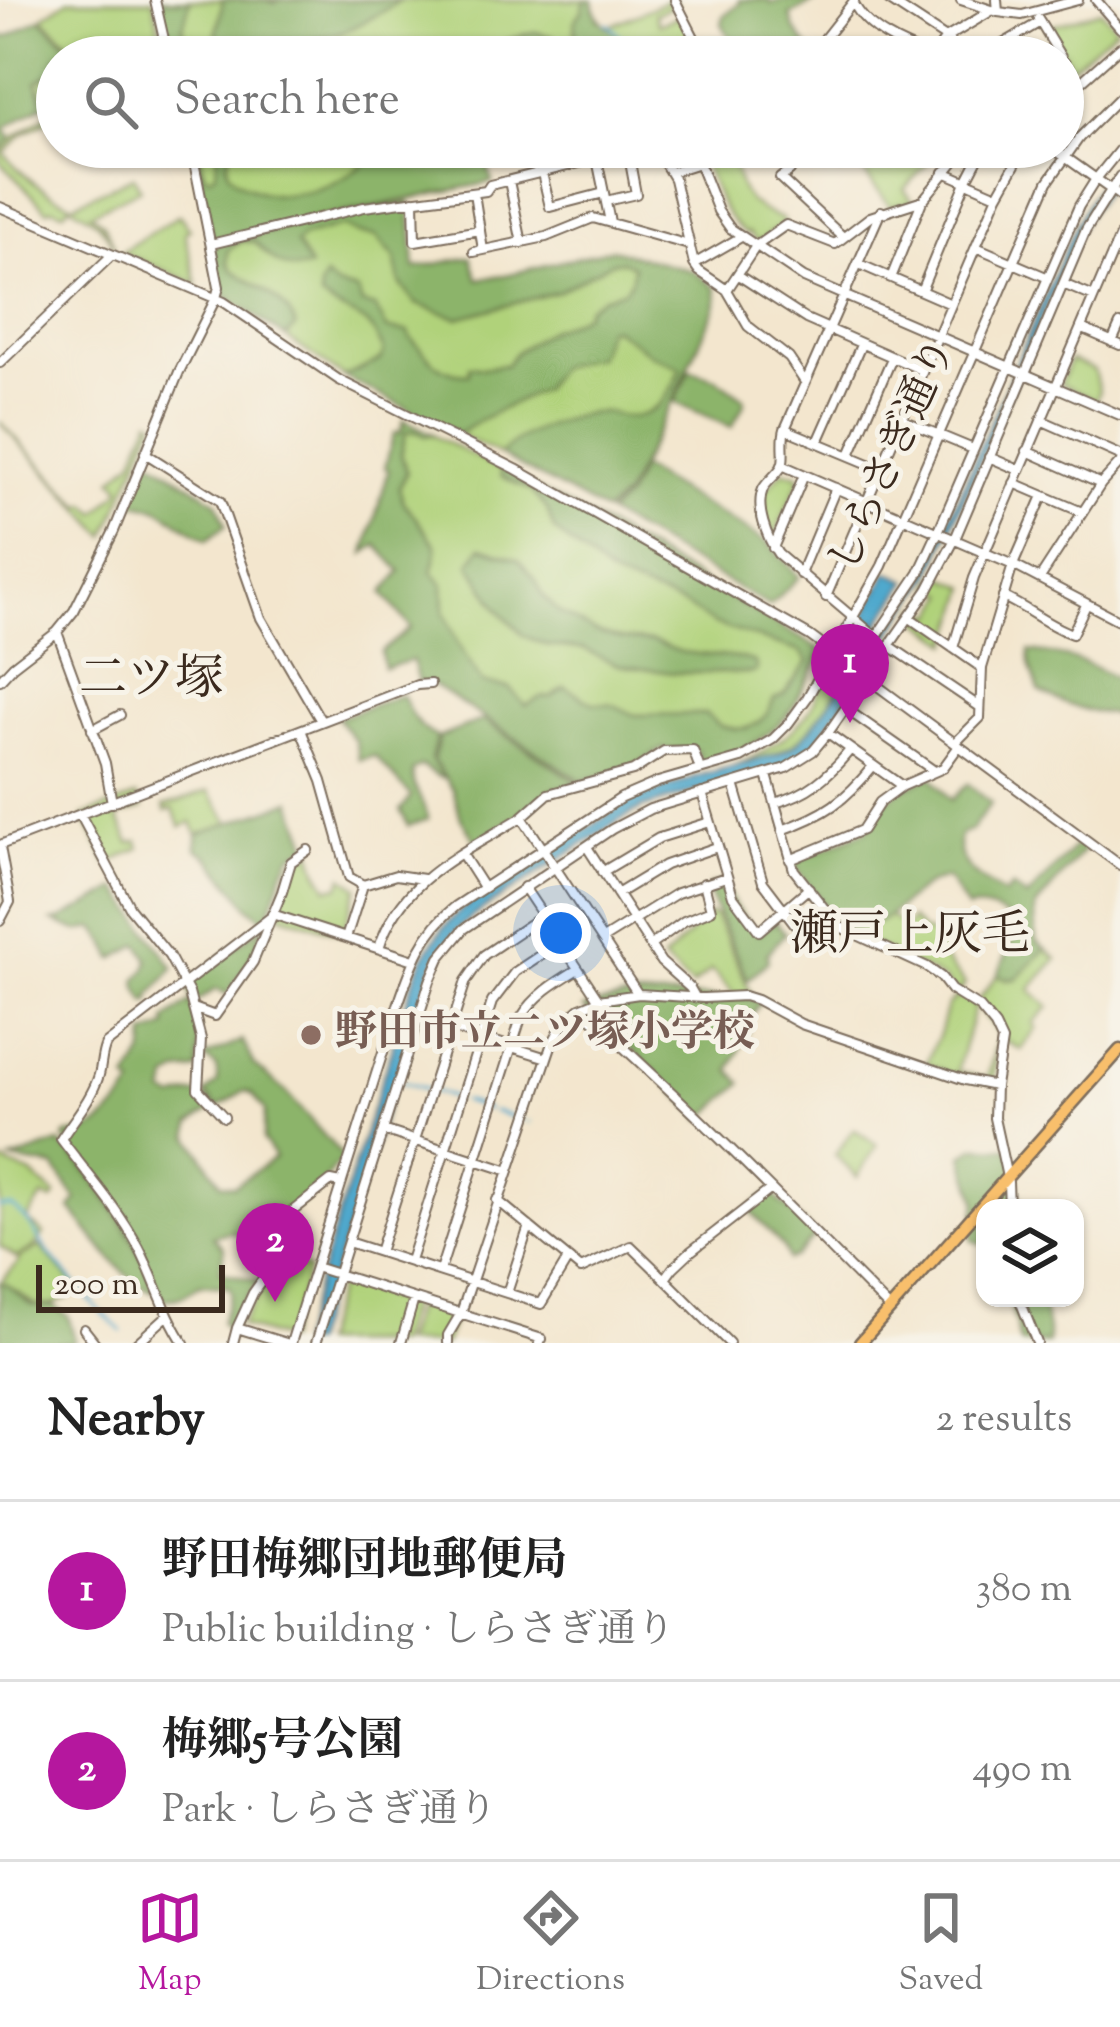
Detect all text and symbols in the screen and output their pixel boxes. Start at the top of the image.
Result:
search box [36,36,1084,168]
icon: search [78,69,144,135]
text: Search here [174,70,400,135]
street label: しらさぎ通り [815,329,973,583]
pin: 1 [811,624,889,723]
district label: 二ツ塚 [79,647,223,716]
your location [531,903,591,963]
district label: 瀬戸上灰毛 [790,903,1030,972]
place label: 野田市立二ツ塚小学校 [335,1005,755,1065]
marker: 野田市立二ツ塚小学校 [298,1022,324,1048]
map controls [976,1199,1084,1307]
button: layers [976,1199,1084,1307]
pin: 2 [236,1203,314,1302]
scale bar [36,1259,225,1312]
text: 200 m [54,1262,139,1310]
text: Nearby [48,1385,205,1458]
text: 2 results [936,1393,1072,1449]
text: 野田梅郷団地郵便局 [162,1531,567,1596]
text: 1 [80,1563,94,1619]
text: 380 m [976,1563,1072,1619]
text: Public building · しらさぎ通り [162,1604,675,1660]
text: 梅郷5号公園 [162,1711,402,1776]
text: 2 [78,1743,96,1799]
text: 490 m [973,1743,1072,1799]
text: Park · しらさぎ通り [162,1784,497,1840]
tab: Map [137,1885,203,2005]
tab: Directions [476,1885,625,2005]
tab: Saved [899,1885,983,2005]

